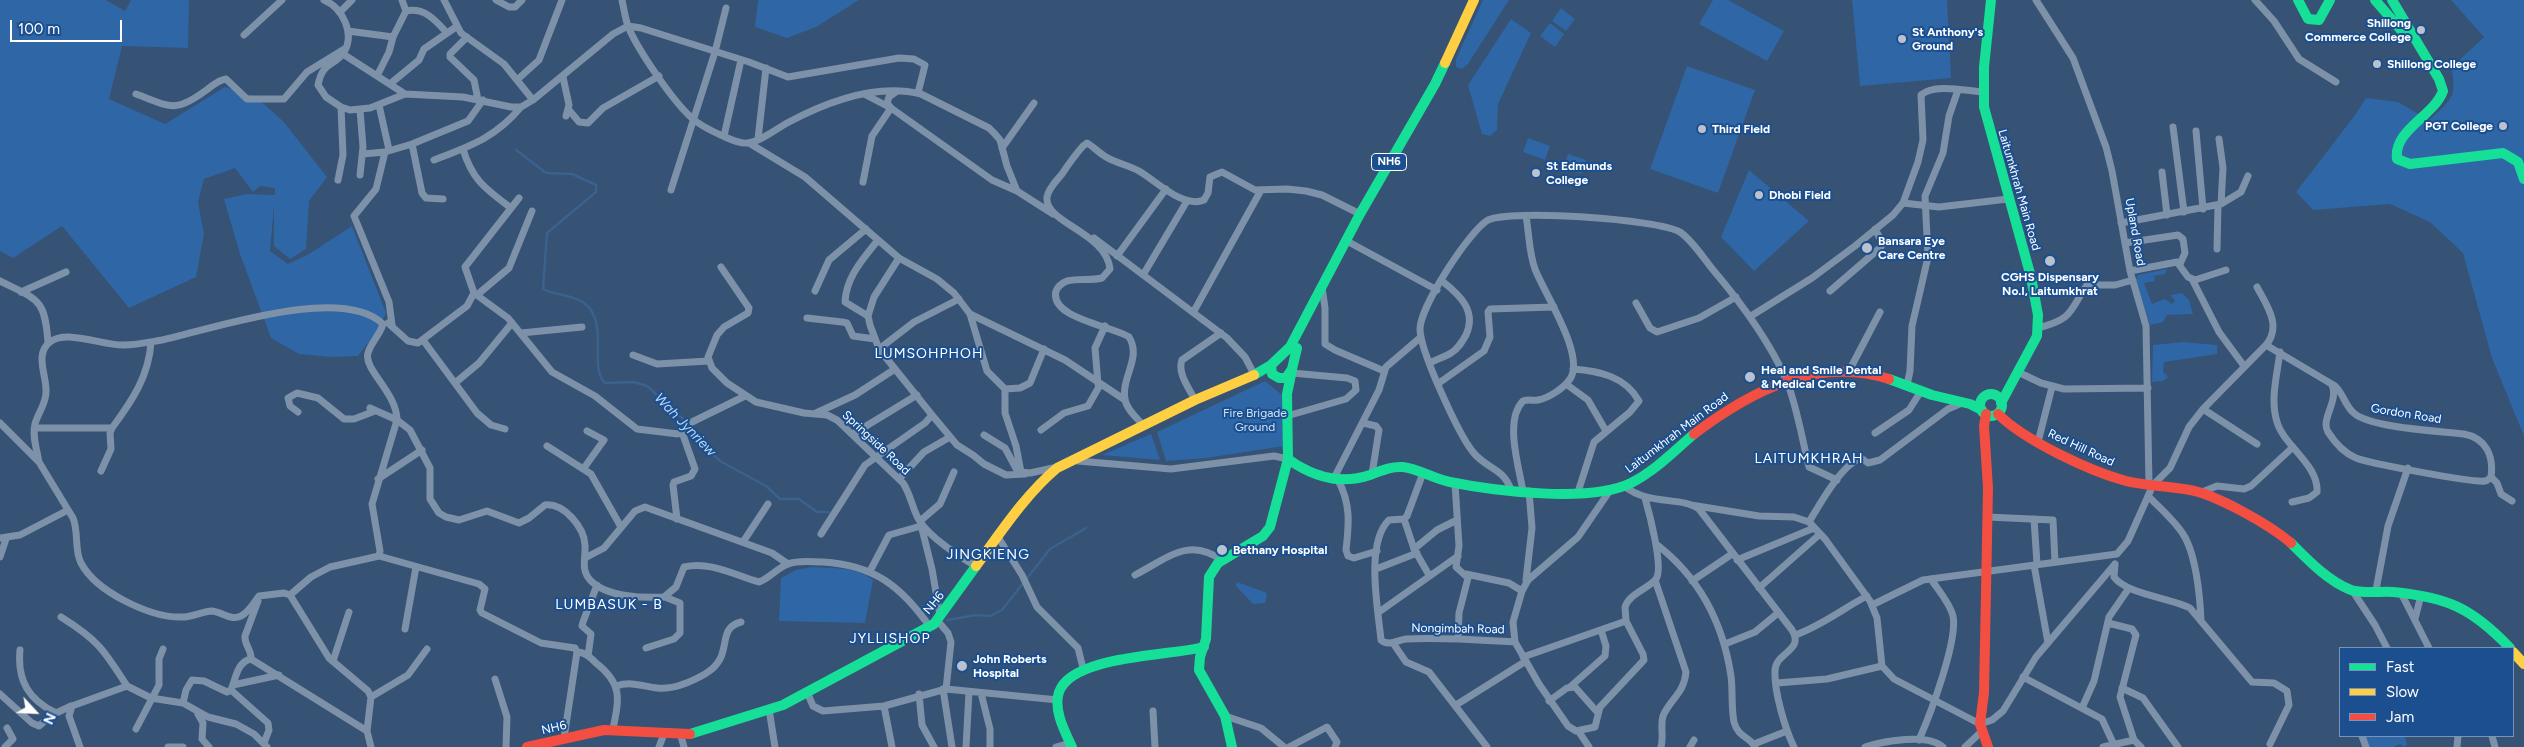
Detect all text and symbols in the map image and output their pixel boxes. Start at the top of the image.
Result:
scale bar [12,10,125,42]
place label: Shillong Commerce College [2305,16,2411,44]
text: 100 m [18,20,60,38]
marker: Shillong Commerce College [2415,24,2427,36]
place label: St Anthony's Ground [1912,25,1983,53]
marker: St Anthony's Ground [1896,33,1908,45]
place label: Shillong College [2387,57,2476,71]
marker: Shillong College [2371,58,2383,70]
place label: PGT College [2425,119,2493,133]
marker: PGT College [2497,120,2509,132]
place label: Third Field [1712,122,1770,136]
marker: Third Field [1696,123,1708,135]
street label: Laitumkhrah Main Road [1995,128,2043,252]
road number: NH6 [1372,154,1406,170]
place label: St Edmunds College [1546,159,1612,187]
marker: St Edmunds College [1530,167,1542,179]
place label: Dhobi Field [1769,188,1831,202]
marker: Dhobi Field [1753,189,1765,201]
street label: Upland Road [2122,197,2148,267]
place label: Bansara Eye Care Centre [1878,234,1945,262]
marker: Bansara Eye Care Centre [1860,241,1874,255]
marker: CGHS Dispensary No.I, Laitumkhrat [2043,254,2057,268]
place label: CGHS Dispensary No.I, Laitumkhrat [2001,270,2099,298]
district label: LUMSOHPHOH [873,346,985,362]
place label: Heal and Smile Dental & Medical Centre [1761,363,1881,391]
marker: Heal and Smile Dental & Medical Centre [1743,370,1757,384]
water label: Wah Jynriew [651,390,719,460]
street label: Laitumkhrah Main Road [1623,390,1731,476]
street label: Gordon Road [2370,401,2442,427]
park label: Fire Brigade Ground [1223,406,1287,434]
street label: Springside Road [839,408,913,478]
street label: Red Hill Road [2045,426,2117,470]
district label: LAITUMKHRAH [1753,451,1865,467]
marker: Bethany Hospital [1215,543,1229,557]
place label: Bethany Hospital [1233,543,1327,557]
district label: JINGKIENG [945,547,1031,563]
street label: NH6 [921,589,947,617]
district label: LUMBASUK - B [554,597,664,613]
street label: Nongimbah Road [1411,621,1505,637]
district label: JYLLISHOP [848,631,932,647]
legend [2339,647,2514,737]
place label: John Roberts Hospital [973,652,1047,680]
text: Fast [2386,658,2414,676]
marker: John Roberts Hospital [955,659,969,673]
text: Slow [2386,683,2419,701]
north arrow [10,687,60,737]
text: Jam [2386,708,2414,726]
text: N [39,710,59,727]
street label: NH6 [540,718,568,738]

